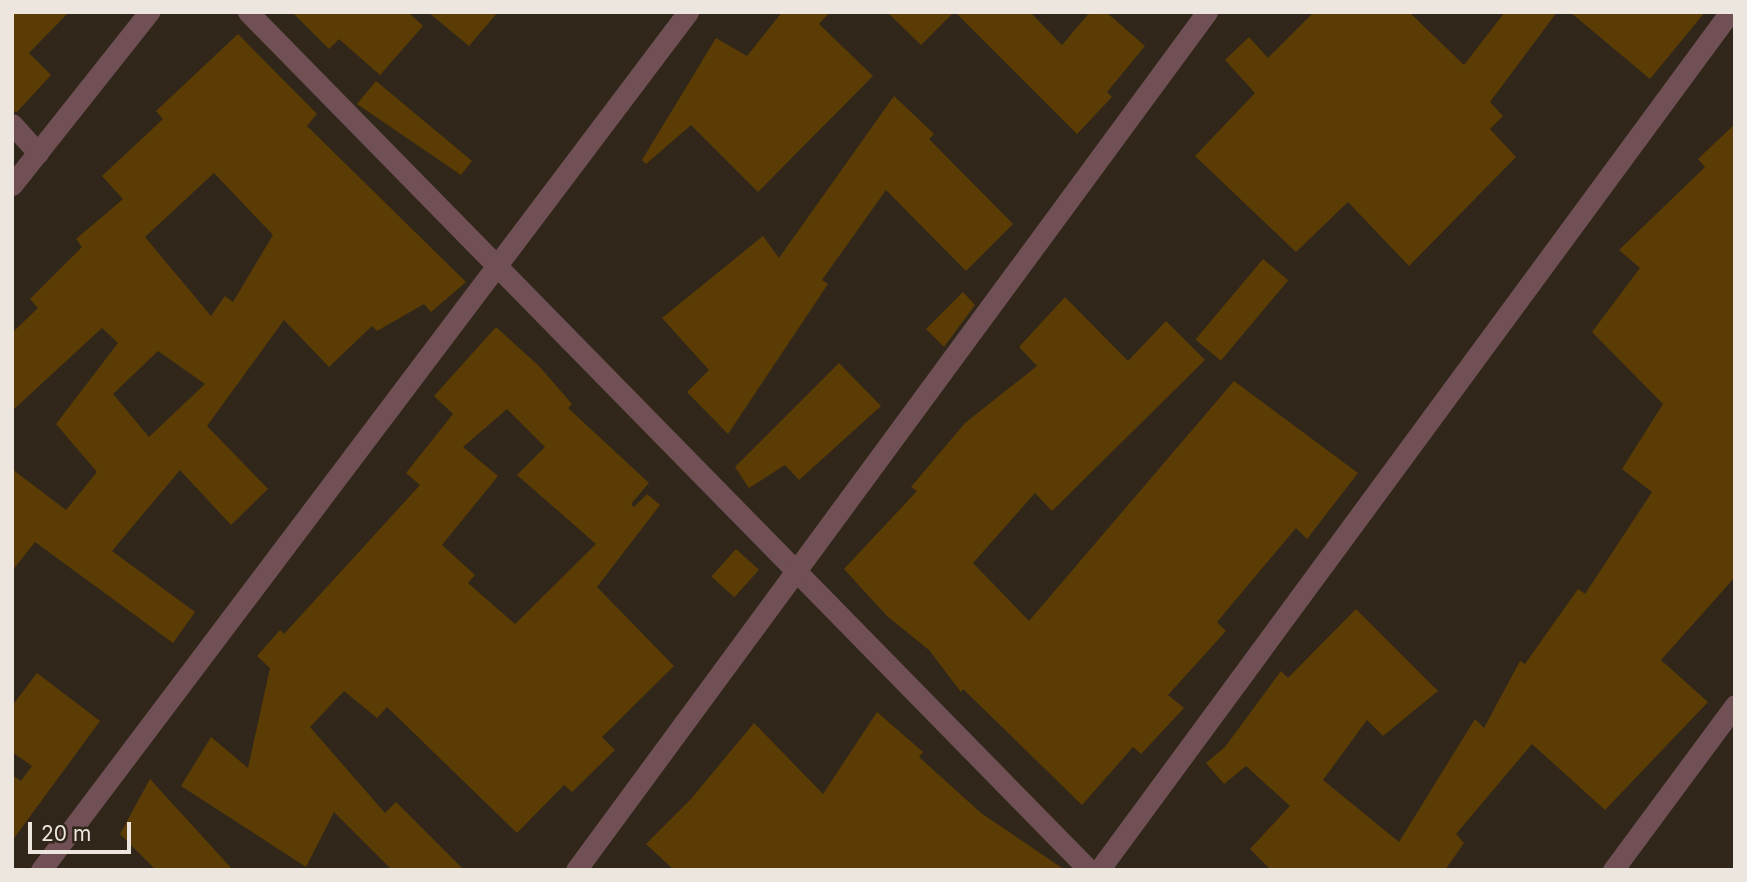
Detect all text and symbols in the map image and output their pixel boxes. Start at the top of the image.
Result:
scale bar [32,808,135,852]
text: 20 m [41,821,91,846]

